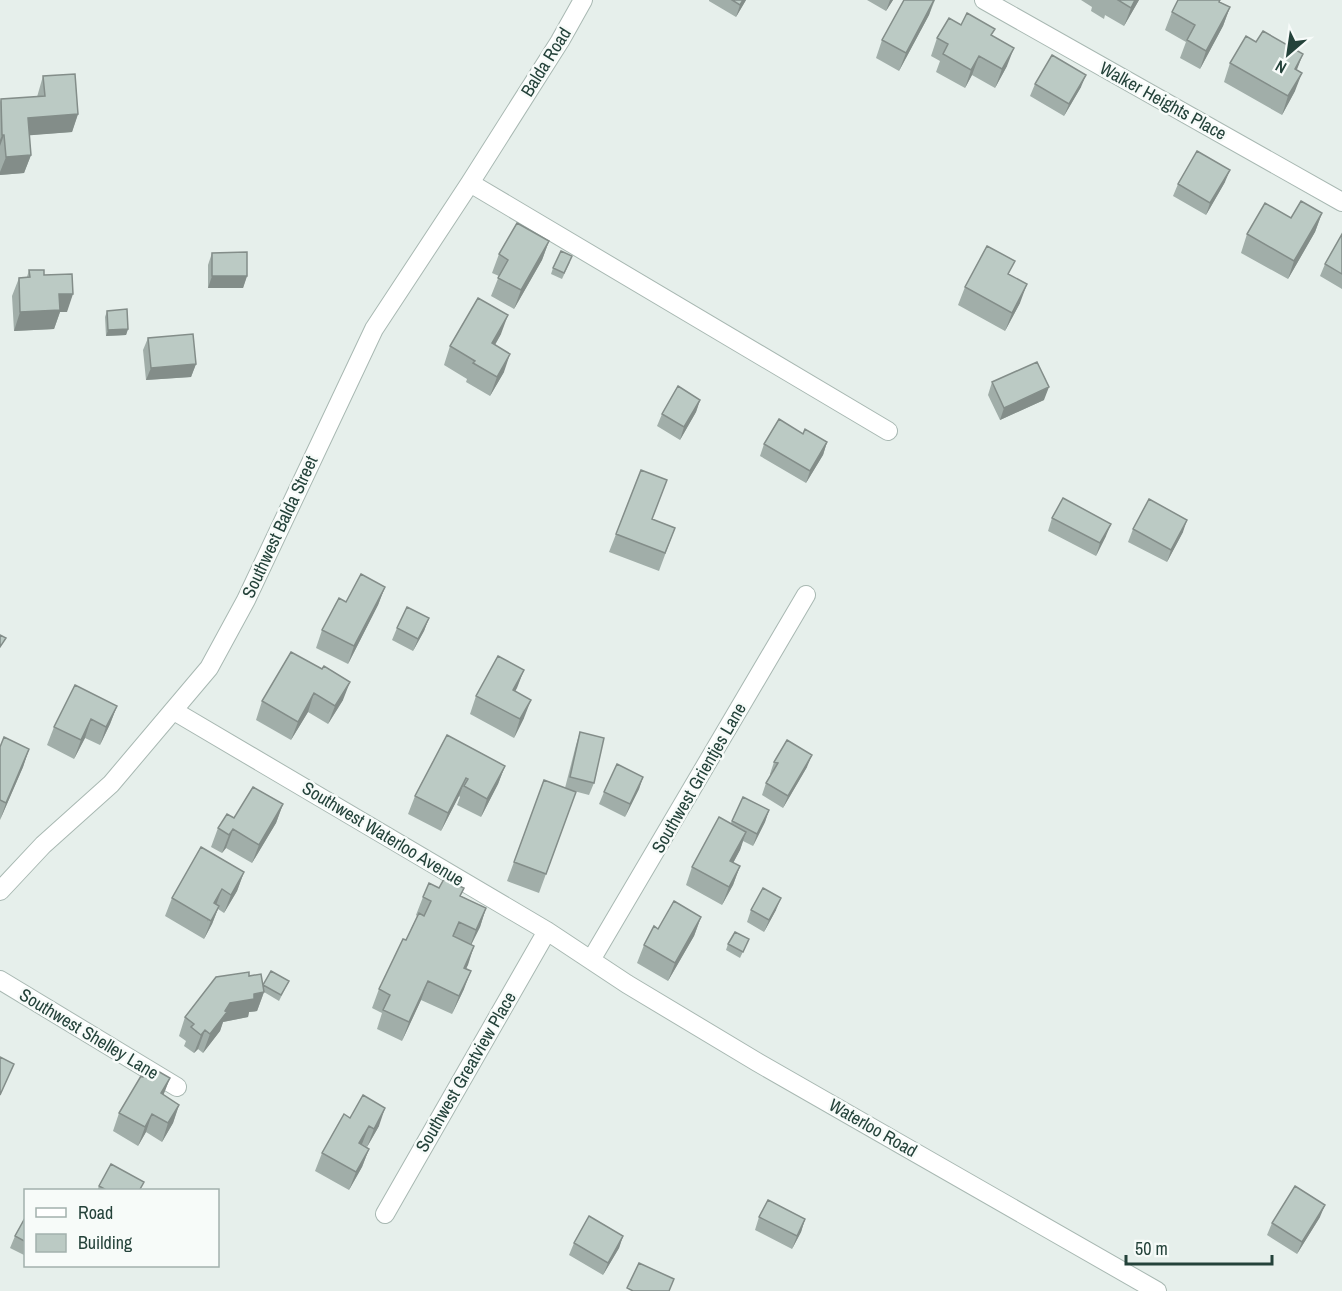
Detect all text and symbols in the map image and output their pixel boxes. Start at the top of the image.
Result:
street label: Balda Road [515,22,577,101]
north arrow [1258,24,1318,84]
street label: Walker Heights Place [1095,55,1231,146]
text: N [1271,55,1290,79]
street label: Southwest Balda Street [236,452,323,602]
street label: Southwest Grientjes Lane [645,698,752,858]
street label: Southwest Waterloo Avenue [298,775,469,892]
street label: Southwest Shelley Lane [15,982,164,1085]
street label: Southwest Greatview Place [409,987,522,1157]
street label: Waterloo Road [825,1092,922,1163]
legend [24,1189,219,1267]
text: Road [78,1200,113,1225]
scale bar [1126,1228,1272,1266]
text: Building [78,1230,133,1255]
text: 50 m [1135,1236,1168,1261]

